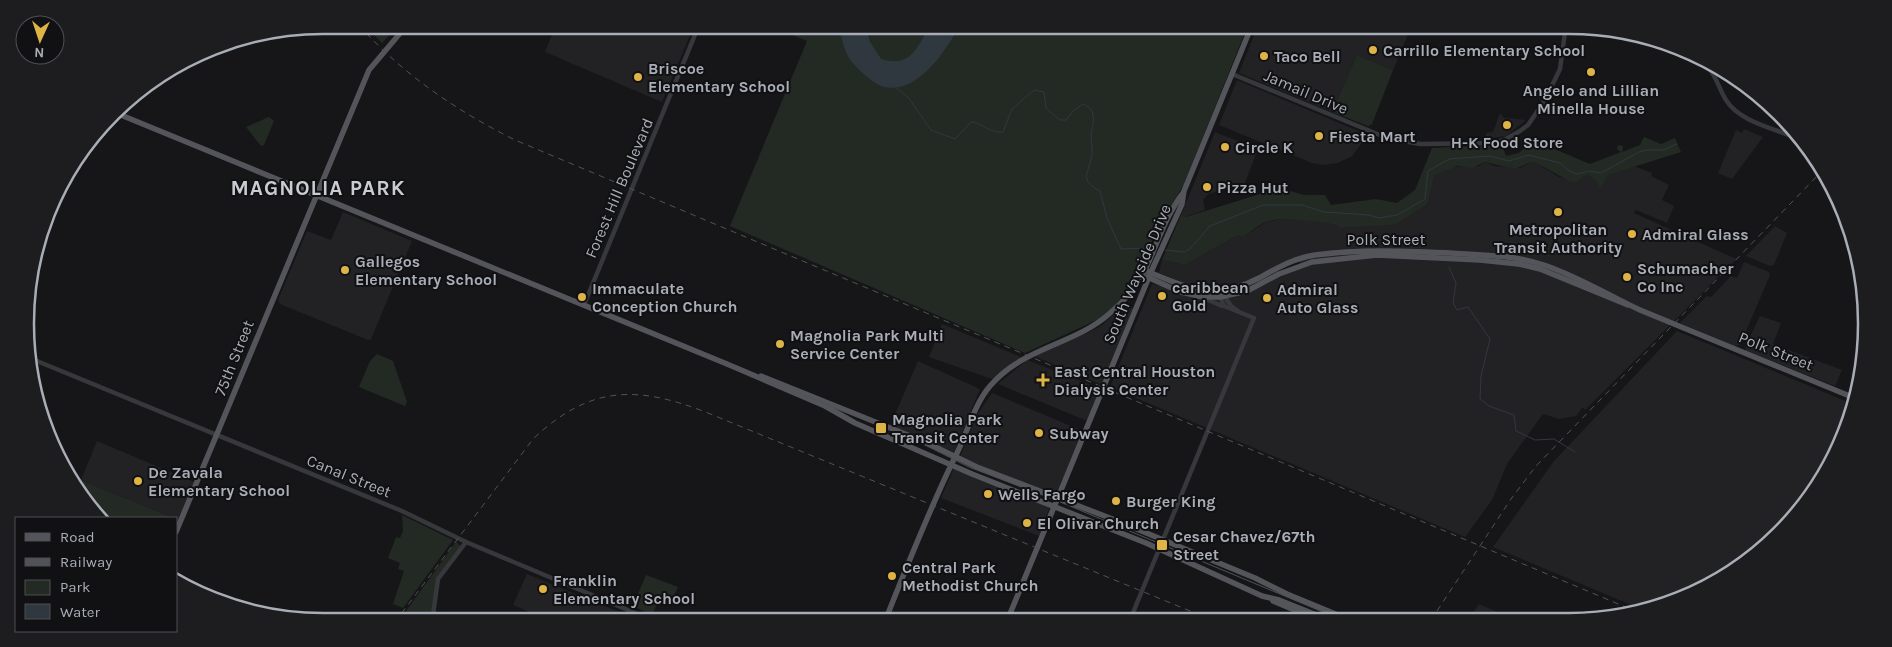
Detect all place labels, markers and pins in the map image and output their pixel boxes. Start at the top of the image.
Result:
place label: Carrillo Elementary School [1383,41,1585,60]
marker: Carrillo Elementary School [1367,44,1379,56]
place label: Taco Bell [1274,47,1341,66]
marker: Taco Bell [1258,50,1270,62]
place label: Briscoe Elementary School [648,59,790,96]
marker: Angelo and Lillian Minella House [1585,66,1597,78]
marker: Briscoe Elementary School [632,71,644,83]
place label: Angelo and Lillian Minella House [1523,81,1659,118]
marker: H-K Food Store [1501,119,1513,131]
place label: Fiesta Mart [1329,127,1416,146]
marker: Fiesta Mart [1313,130,1325,142]
place label: H-K Food Store [1451,133,1563,152]
place label: Circle K [1235,138,1294,157]
marker: Circle K [1219,141,1231,153]
place label: Pizza Hut [1217,178,1288,197]
marker: Pizza Hut [1201,181,1213,193]
marker: Metropolitan Transit Authority [1552,206,1564,218]
place label: Metropolitan Transit Authority [1494,220,1622,257]
place label: Admiral Glass [1642,225,1749,244]
marker: Admiral Glass [1626,228,1638,240]
place label: Gallegos Elementary School [355,252,497,289]
place label: Schumacher Co Inc [1637,259,1734,296]
marker: Gallegos Elementary School [339,264,351,276]
marker: Schumacher Co Inc [1621,271,1633,283]
place label: caribbean Gold [1172,278,1249,315]
place label: Immaculate Conception Church [592,279,737,316]
place label: Admiral Auto Glass [1277,280,1358,317]
marker: caribbean Gold [1156,290,1168,302]
marker: Immaculate Conception Church [576,291,588,303]
marker: Admiral Auto Glass [1261,292,1273,304]
place label: Magnolia Park Multi Service Center [790,326,944,363]
marker: Magnolia Park Multi Service Center [774,338,786,350]
place label: East Central Houston Dialysis Center [1054,362,1215,399]
marker: East Central Houston Dialysis Center [1036,373,1050,387]
place label: Magnolia Park Transit Center [892,410,1002,447]
marker: Magnolia Park Transit Center [874,421,888,435]
place label: Subway [1049,424,1109,443]
marker: Subway [1033,427,1045,439]
place label: De Zavala Elementary School [148,463,290,500]
marker: De Zavala Elementary School [132,475,144,487]
place label: Wells Fargo [998,485,1085,504]
marker: Wells Fargo [982,488,994,500]
place label: Burger King [1126,492,1216,511]
marker: Burger King [1110,495,1122,507]
place label: El Olivar Church [1037,514,1159,533]
marker: El Olivar Church [1021,517,1033,529]
place label: Cesar Chavez/67th Street [1173,527,1315,564]
marker: Cesar Chavez/67th Street [1155,538,1169,552]
place label: Central Park Methodist Church [902,558,1039,595]
marker: Central Park Methodist Church [886,570,898,582]
place label: Franklin Elementary School [553,571,695,608]
marker: Franklin Elementary School [537,583,549,595]

